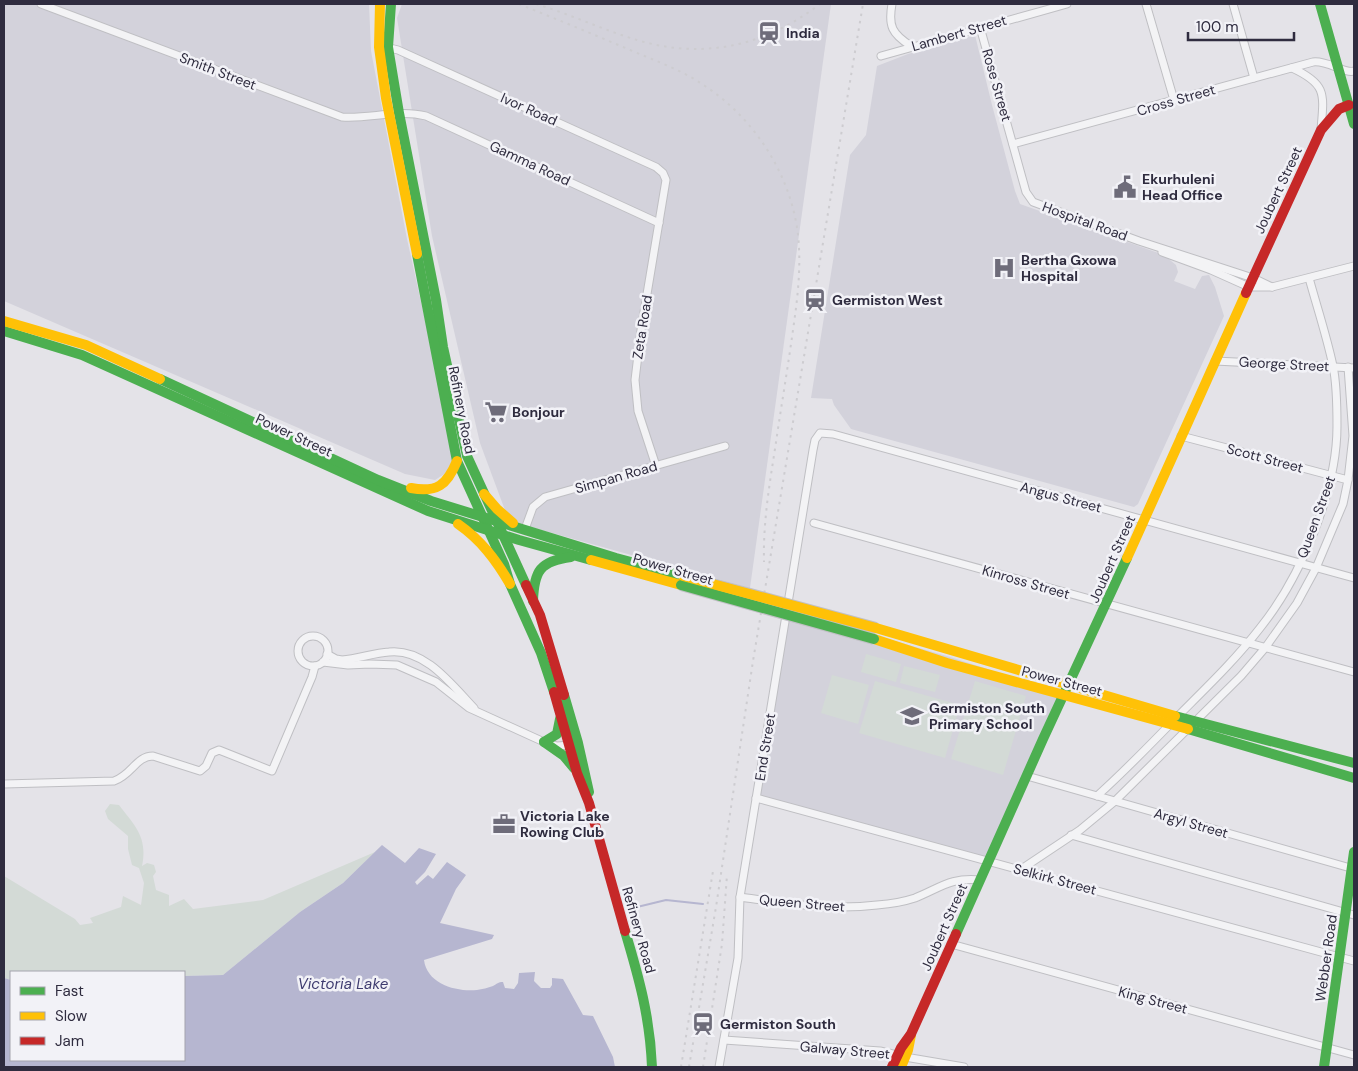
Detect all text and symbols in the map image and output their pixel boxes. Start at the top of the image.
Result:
scale bar [1188,10,1294,42]
street label: Lambert Street [909,11,1009,55]
text: 100 m [1196,17,1239,37]
station icon: India [756,20,782,46]
place label: India [786,24,820,42]
street label: Rose Street [978,47,1016,123]
street label: Smith Street [177,48,259,94]
street label: Cross Street [1135,80,1217,120]
street label: Ivor Road [498,89,560,129]
street label: Gamma Road [487,136,573,190]
street label: Joubert Street [1250,144,1306,236]
place label: Ekurhuleni Head Office [1142,170,1223,204]
public building icon: Ekurhuleni Head Office [1112,174,1138,200]
street label: Hospital Road [1040,197,1130,245]
place label: Bertha Gxowa Hospital [1021,251,1116,285]
hospital icon: Bertha Gxowa Hospital [991,255,1017,281]
station icon: Germiston West [802,287,828,313]
place label: Germiston West [832,291,943,309]
street label: Zeta Road [628,294,656,360]
street label: George Street [1238,353,1330,375]
street label: Refinery Road [445,365,479,455]
supermarket icon: Bonjour [483,399,509,425]
place label: Bonjour [512,403,565,421]
street label: Power Street [253,409,335,461]
street label: Scott Street [1225,439,1305,477]
street label: Simpan Road [573,457,659,497]
street label: Queen Street [1293,473,1339,561]
street label: Angus Street [1018,477,1104,517]
street label: Joubert Street [1085,512,1139,606]
street label: Power Street [631,549,715,589]
street label: Kinross Street [980,561,1072,603]
street label: Power Street [1020,662,1104,700]
place label: Germiston South Primary School [929,699,1045,733]
school or university icon: Germiston South Primary School [899,703,925,729]
street label: End Street [751,712,779,782]
street label: Argyl Street [1152,804,1230,842]
place label: Victoria Lake Rowing Club [520,807,610,841]
office icon: Victoria Lake Rowing Club [491,811,517,837]
street label: Selkirk Street [1011,859,1099,899]
street label: Joubert Street [917,880,971,974]
street label: Refinery Road [618,885,660,975]
street label: Queen Street [758,890,846,916]
street label: Webber Road [1311,913,1341,1003]
legend [10,971,185,1061]
water label: Victoria Lake [298,974,389,994]
text: Fast [55,981,84,1001]
street label: King Street [1116,982,1190,1018]
text: Slow [55,1006,88,1026]
station icon: Germiston South [690,1011,716,1037]
place label: Germiston South [720,1015,836,1033]
text: Jam [55,1031,84,1051]
street label: Galway Street [799,1037,891,1063]

